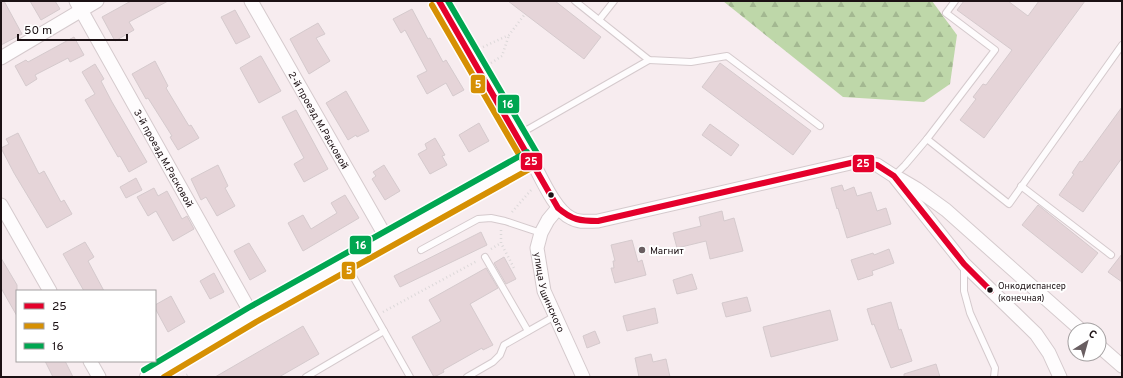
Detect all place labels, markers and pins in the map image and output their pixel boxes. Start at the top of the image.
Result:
unlabelled marker [546,190,556,200]
marker: Магнит [637,245,647,255]
place label: Магнит [650,245,684,258]
place label: Онкодиспансер (конечная) [998,281,1066,304]
marker: Онкодиспансер (конечная) [985,285,995,295]

